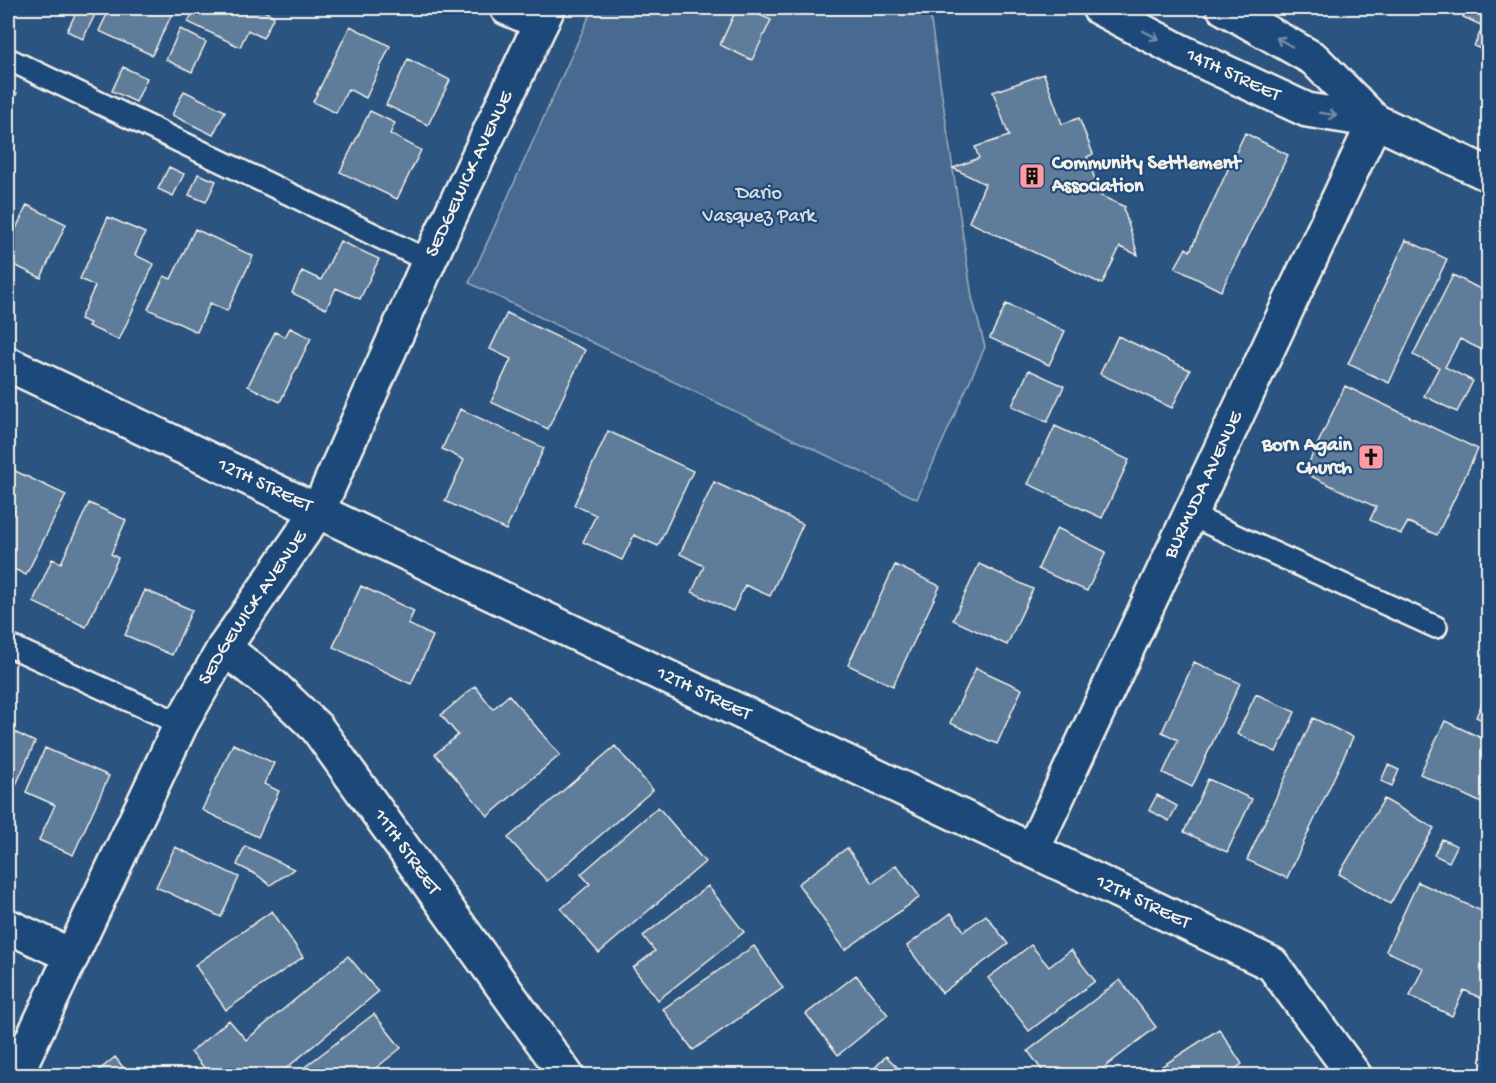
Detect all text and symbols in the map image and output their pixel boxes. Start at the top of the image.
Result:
one-way arrow [1142,29,1159,41]
one-way arrow [1276,35,1293,47]
street label: 14TH STREET [1181,43,1285,108]
street label: SEDGEWICK AVENUE [421,86,519,261]
one-way arrow [1318,108,1338,119]
place label: Community Settlement Association [1051,153,1242,199]
building icon: Community Settlement Association [1017,161,1047,191]
park label: Dario Vasquez Park [702,183,818,229]
street label: BURMUDA AVENUE [1159,407,1249,563]
place label: Born Again Church [1261,435,1352,481]
church icon: Born Again Church [1356,442,1386,472]
street label: 12TH STREET [213,453,317,519]
street label: SEDGEWICK AVENUE [194,525,313,689]
street label: 12TH STREET [652,662,756,727]
street label: 11TH STREET [367,804,446,901]
street label: 12TH STREET [1091,870,1195,935]

